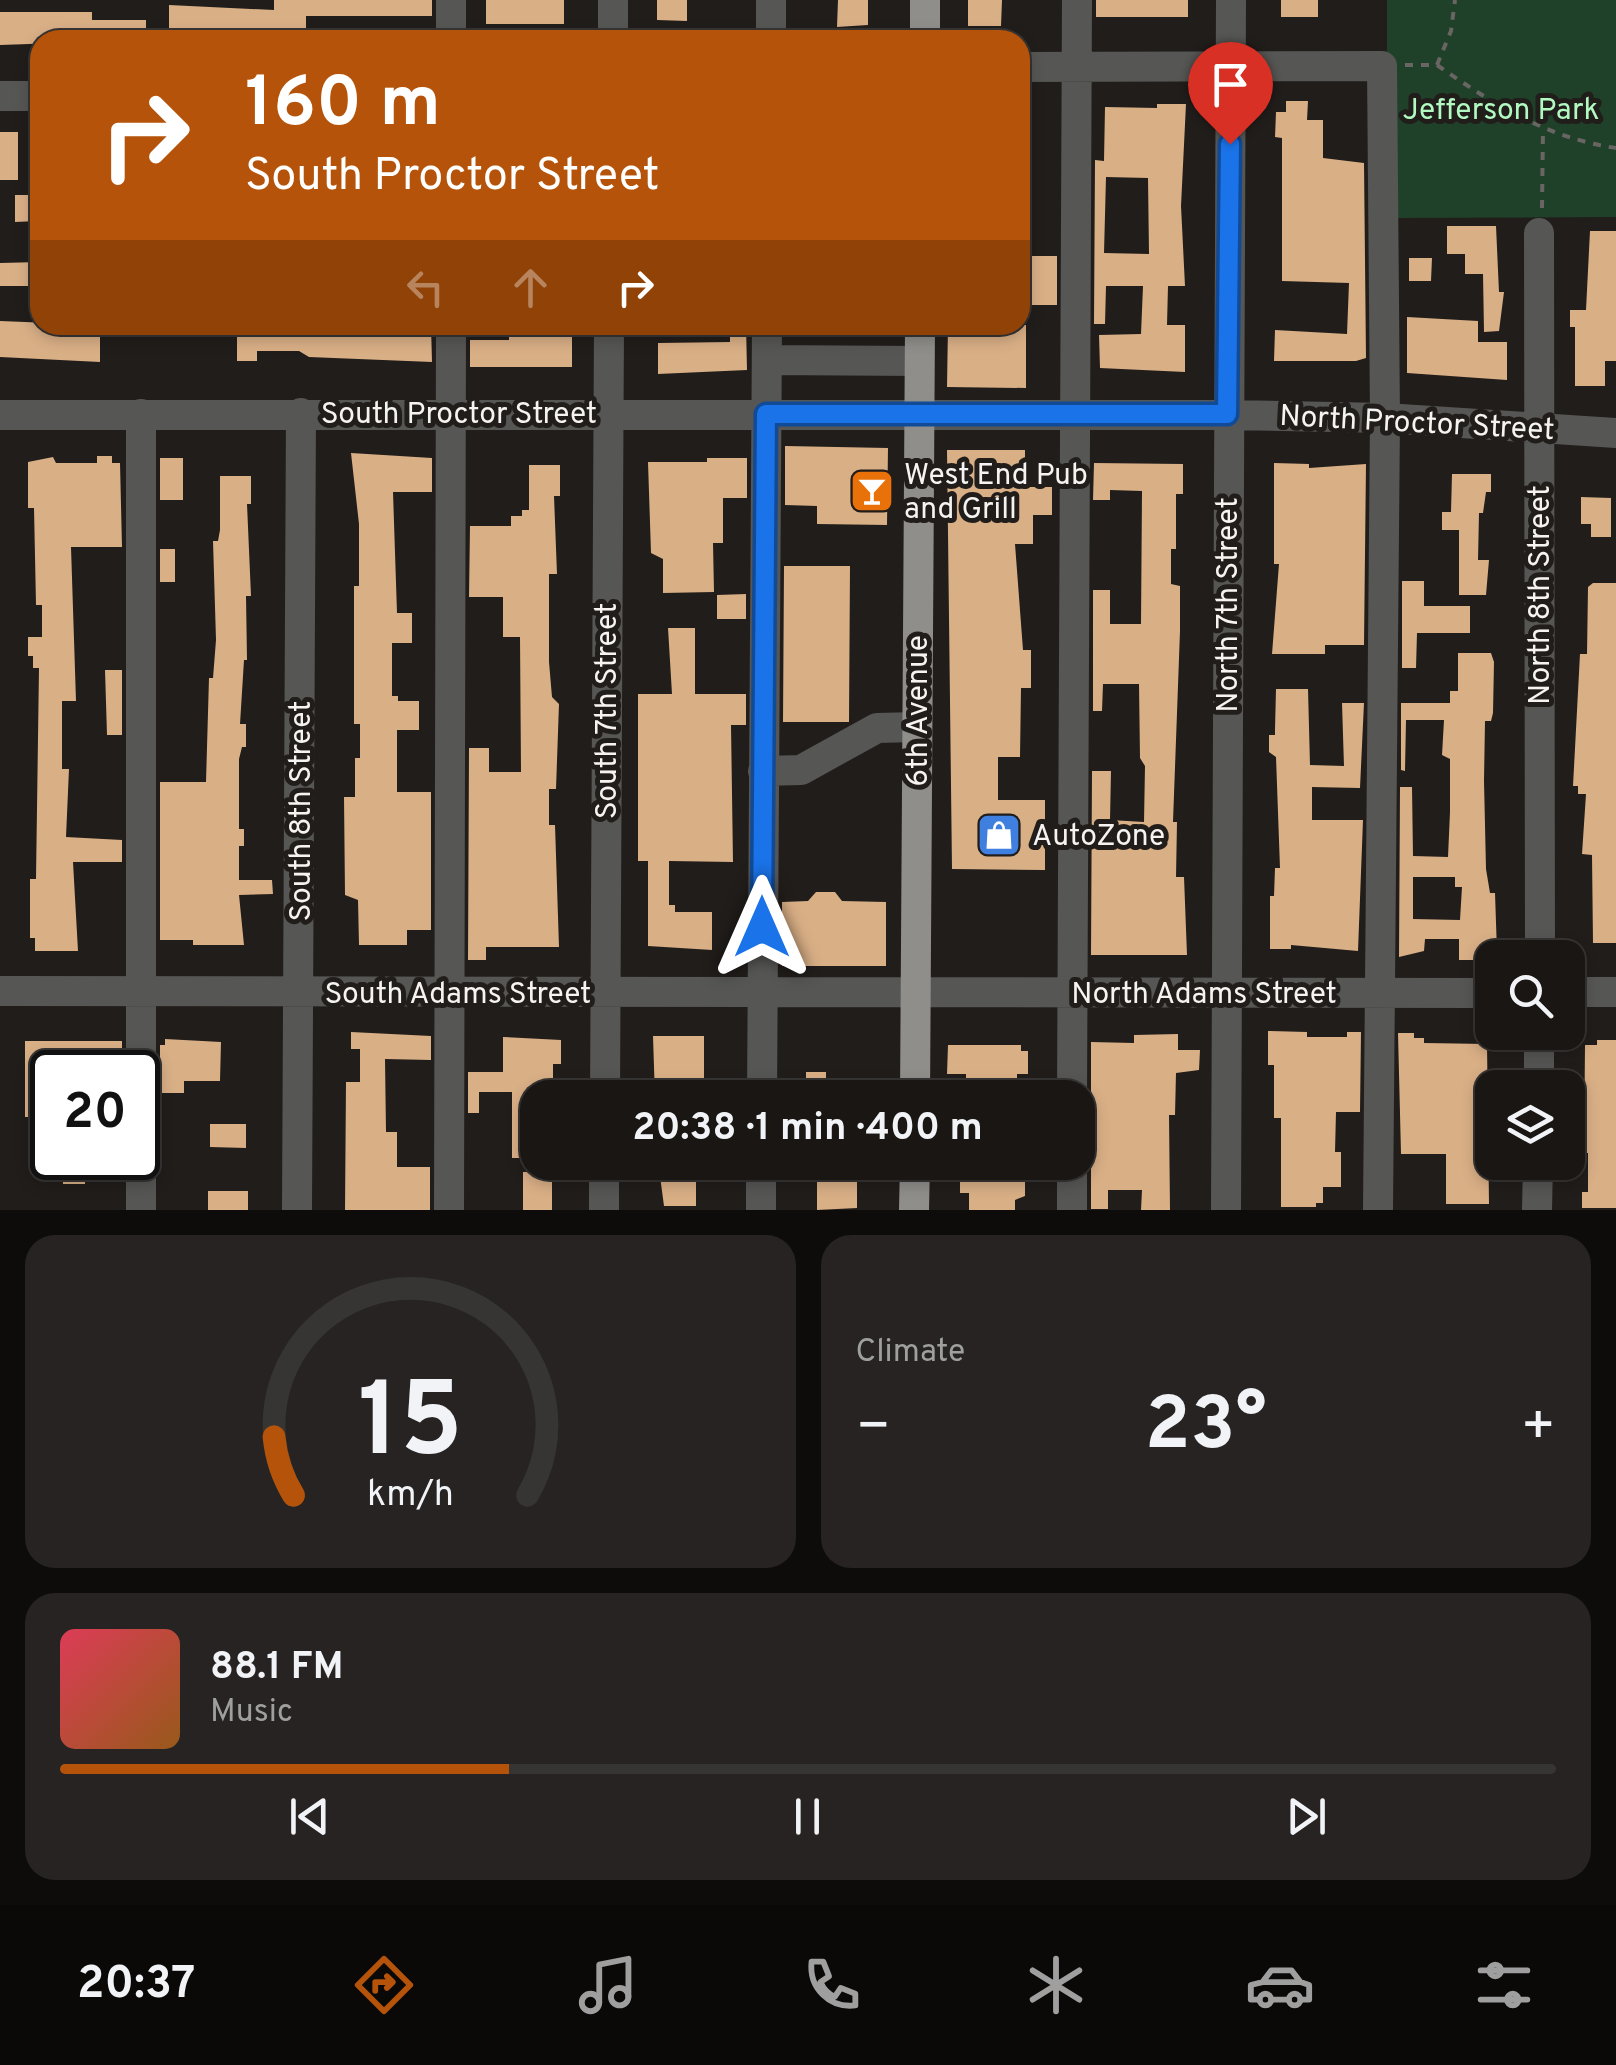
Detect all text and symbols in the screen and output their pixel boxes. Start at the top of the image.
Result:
pin [1188,42,1273,145]
icon: arrive [1203,57,1258,112]
text: 160 m [245,62,441,151]
icon: right [80,70,210,200]
park label: Jefferson Park [1403,93,1599,130]
text: South Proctor Street [245,149,660,206]
icon: left [398,260,453,315]
icon: ahead [503,260,558,315]
icon: right [608,260,663,315]
street label: South Proctor Street [321,397,597,434]
street label: North Proctor Street [1278,399,1555,450]
place label: West End Pub and Grill [904,458,1088,529]
bar icon: West End Pub and Grill [849,468,895,514]
street label: North 8th Street [1523,485,1560,705]
street label: North 7th Street [1211,497,1248,713]
street label: South 7th Street [590,603,627,819]
street label: 6th Avenue [901,635,938,787]
street label: South 8th Street [284,701,321,921]
shop icon: AutoZone [976,812,1022,858]
place label: AutoZone [1032,819,1165,856]
position arrow [710,875,814,979]
map controls [1475,940,1585,1180]
button: search [1475,940,1585,1050]
street label: South Adams Street [325,977,591,1014]
street label: North Adams Street [1071,977,1337,1014]
speed limit sign: 20 [30,1050,160,1180]
button: layers [1475,1070,1585,1180]
text: 20:38 · 1 min · 400 m [632,1105,983,1154]
text: Climate [856,1333,965,1373]
text: 15 [358,1361,463,1493]
text: 23° [1145,1381,1267,1476]
text: − [856,1394,891,1464]
text: + [1521,1394,1556,1464]
text: km/h [367,1473,454,1519]
text: 88.1 FM [210,1644,343,1693]
text: Music [210,1693,293,1733]
icon: previous [282,1789,337,1844]
icon: pause [780,1789,835,1844]
icon: next [1279,1789,1334,1844]
icon: directions [349,1950,419,2020]
icon: music [573,1950,643,2020]
icon: phone [797,1950,867,2020]
icon: climate [1021,1950,1091,2020]
icon: car [1245,1950,1315,2020]
icon: filters [1469,1950,1539,2020]
text: 20:37 [77,1957,195,2014]

